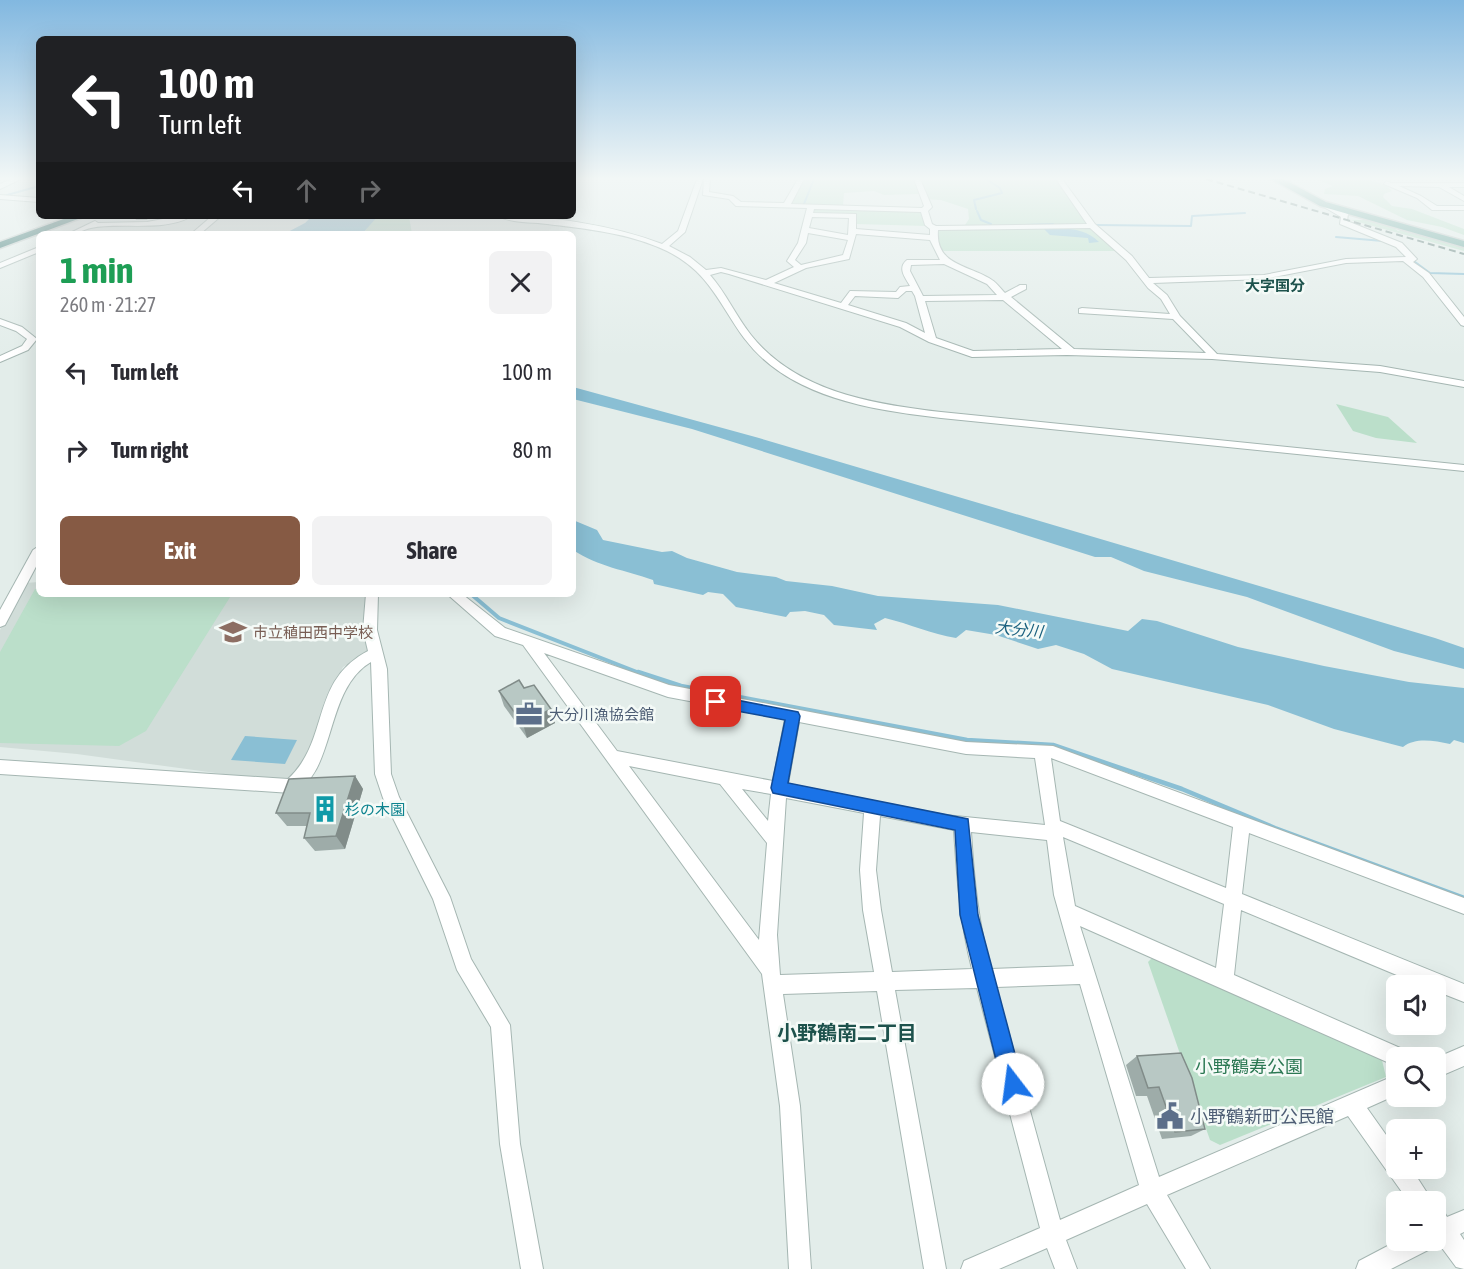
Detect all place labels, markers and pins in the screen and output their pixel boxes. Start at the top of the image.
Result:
school or university icon: 市立稙田西中学校 [218,617,248,647]
place label: 市立稙田西中学校 [253,624,373,641]
pin [690,676,741,727]
office icon: 大分川漁協会館 [514,699,544,729]
place label: 大分川漁協会館 [549,706,654,723]
building icon: 杉の木園 [310,794,340,824]
place label: 杉の木園 [345,801,405,818]
public building icon: 小野鶴新町公民館 [1155,1101,1185,1131]
place label: 小野鶴新町公民館 [1190,1106,1334,1127]

